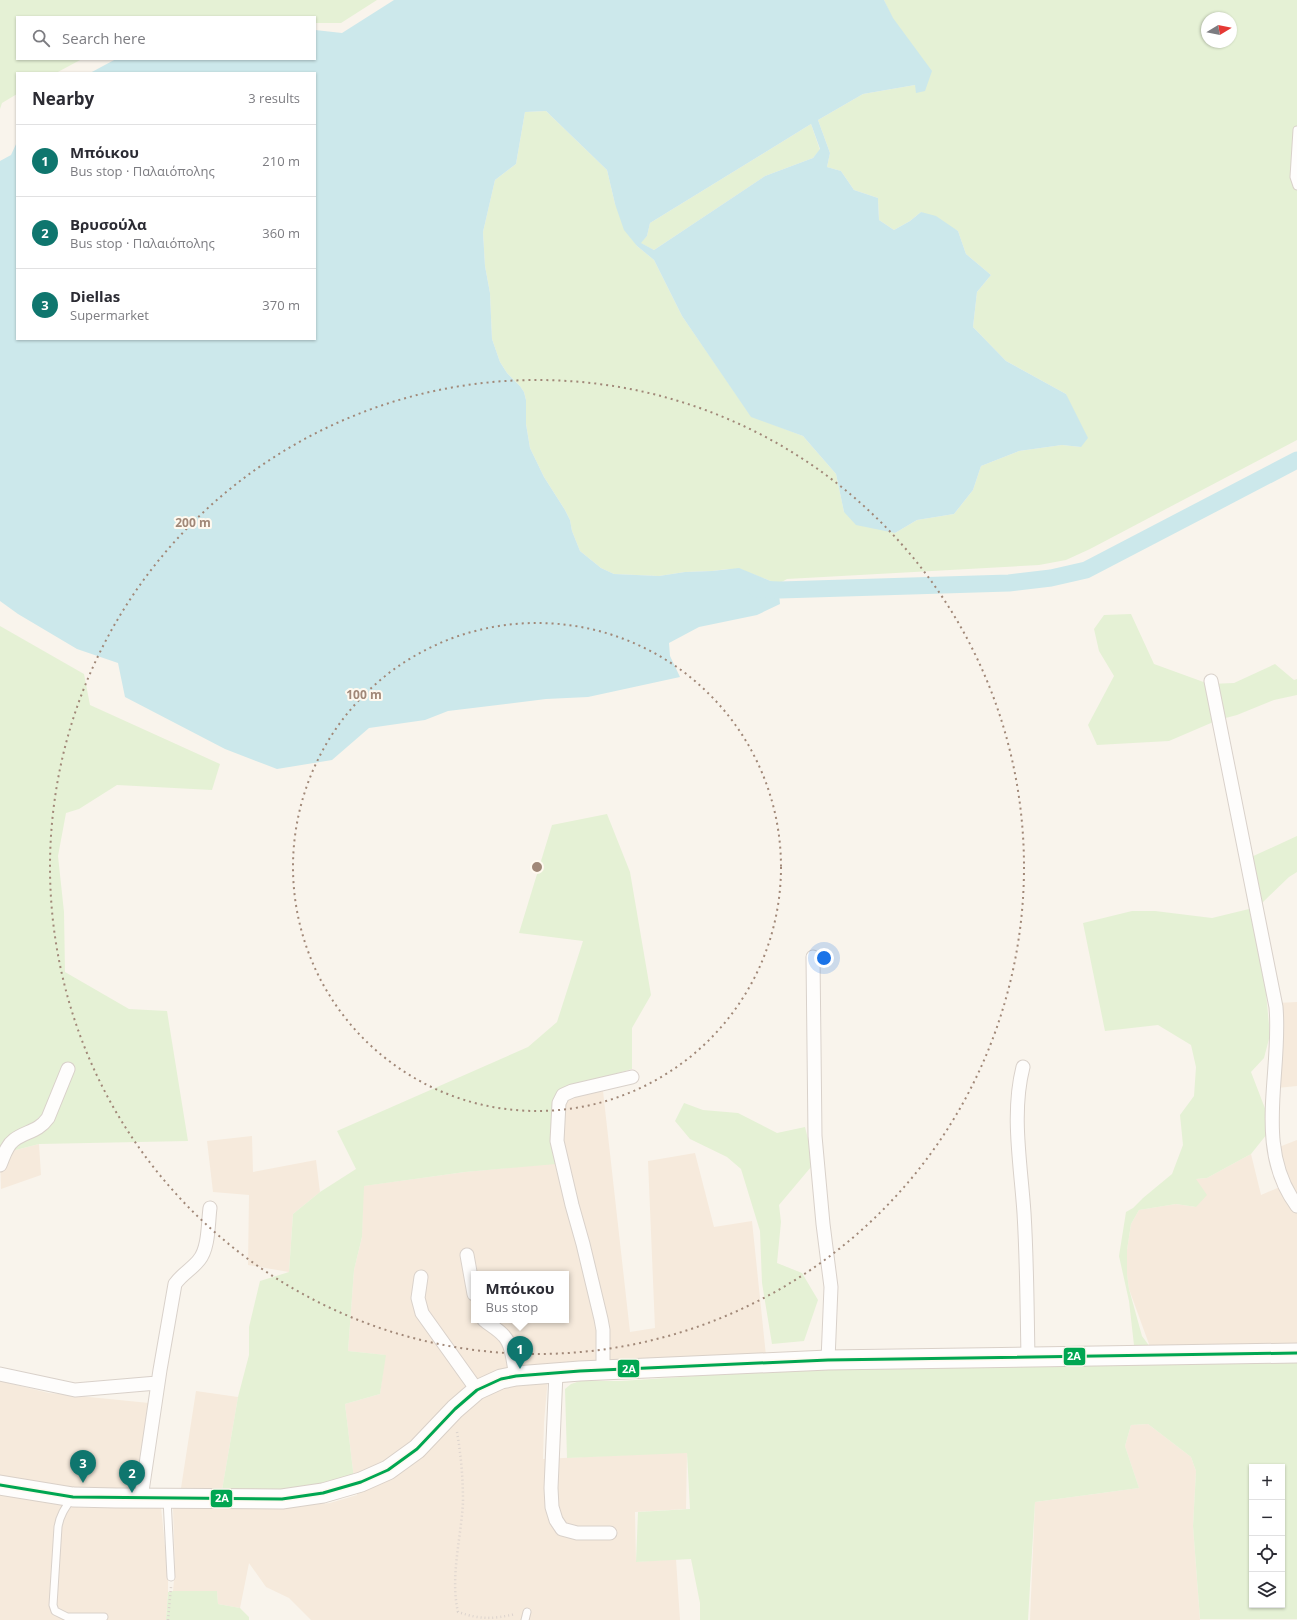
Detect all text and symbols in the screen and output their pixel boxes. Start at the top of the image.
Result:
north arrow [1201,12,1237,48]
search box [16,16,316,60]
icon: search [30,27,52,49]
text: Search here [62,28,146,48]
text: Nearby [32,87,94,110]
text: 3 results [248,89,300,107]
text: Μπόικου [70,142,139,162]
text: 1 [41,152,49,170]
text: 210 m [262,152,300,170]
text: Bus stop · Παλαιόπολης [70,162,215,180]
text: Βρυσούλα [70,214,147,234]
text: 2 [41,224,49,242]
text: 360 m [262,224,300,242]
text: Bus stop · Παλαιόπολης [70,234,215,252]
text: Diellas [70,286,120,306]
text: 3 [41,296,49,314]
text: 370 m [262,296,300,314]
text: Supermarket [70,306,149,324]
text: 200 m [175,514,211,531]
text: 100 m [346,686,382,703]
centre of rings [530,860,544,874]
your location [814,948,834,968]
popup [471,1271,569,1323]
text: Μπόικου [486,1278,554,1298]
text: Bus stop [486,1298,538,1316]
pin: 1 [507,1336,533,1369]
line badge: 2Α [1063,1347,1086,1366]
text: 2Α [1067,1348,1081,1363]
line badge: 2Α [617,1359,640,1378]
text: 2Α [622,1361,636,1376]
pin: 3 [70,1450,96,1483]
pin: 2 [119,1460,145,1493]
map controls [1249,1464,1285,1608]
button: + [1249,1464,1285,1500]
line badge: 2Α [210,1489,233,1508]
text: 2Α [215,1490,229,1505]
button: − [1249,1500,1285,1536]
button: locate [1249,1536,1285,1572]
button: layers [1249,1572,1285,1608]

